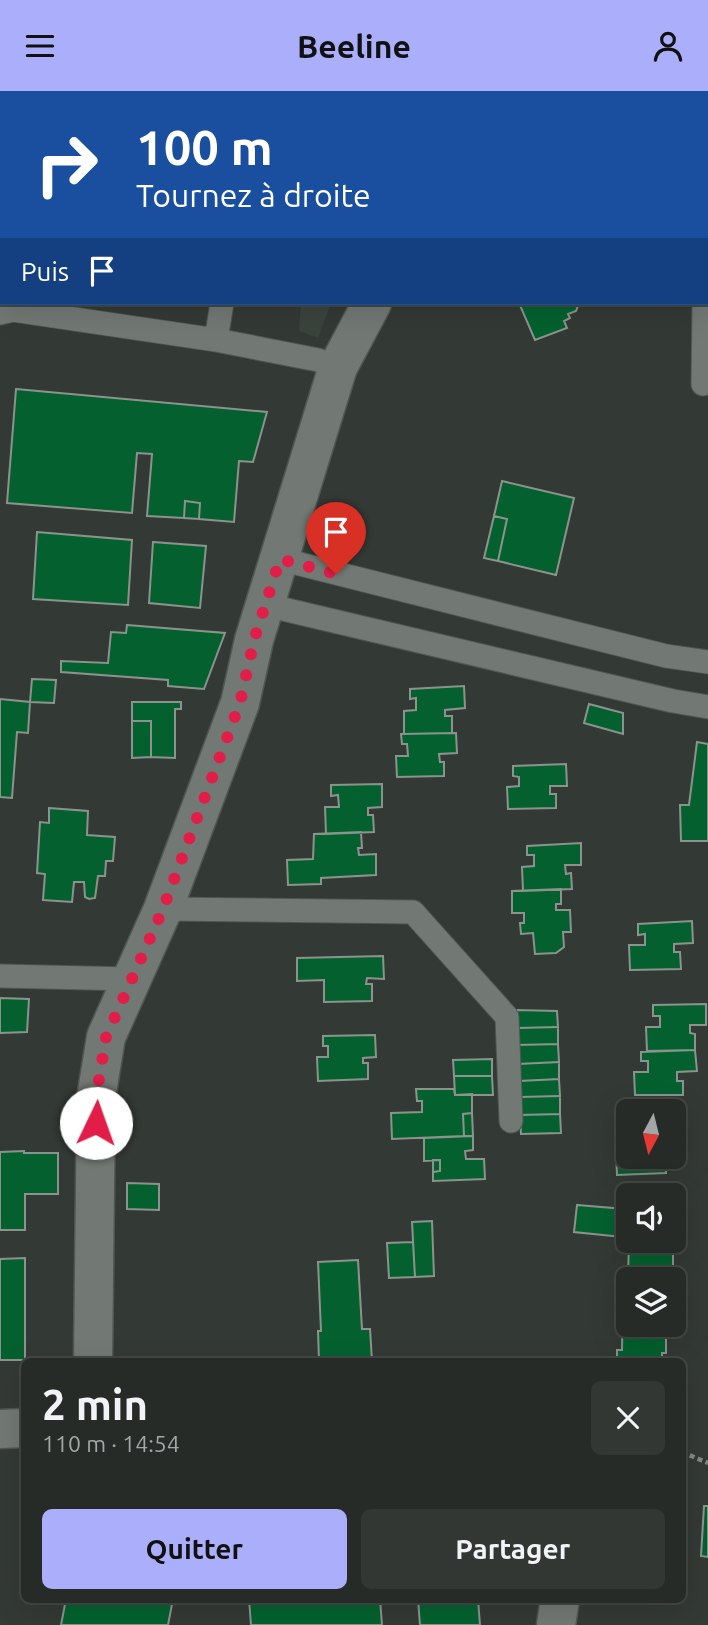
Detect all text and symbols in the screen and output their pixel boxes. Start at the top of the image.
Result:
icon: menu [21,27,59,65]
icon: person [649,27,687,65]
text: Beeline [297,28,411,64]
icon: right [21,119,112,210]
text: 100 m [136,119,273,174]
text: Tournez à droite [136,177,371,213]
icon: arrive [83,252,121,290]
text: Puis [21,257,69,286]
pin [306,502,366,574]
icon: arrive [317,513,355,551]
position arrow [59,1086,133,1160]
north arrow [616,1099,686,1169]
map controls [616,1099,686,1337]
button: sound [616,1183,686,1253]
button: layers [616,1267,686,1337]
text: 2 min [42,1381,148,1428]
button: close [591,1381,665,1455]
text: 110 m · 14:54 [42,1431,180,1456]
button: Quitter [42,1509,347,1589]
button: Partager [361,1509,665,1589]

